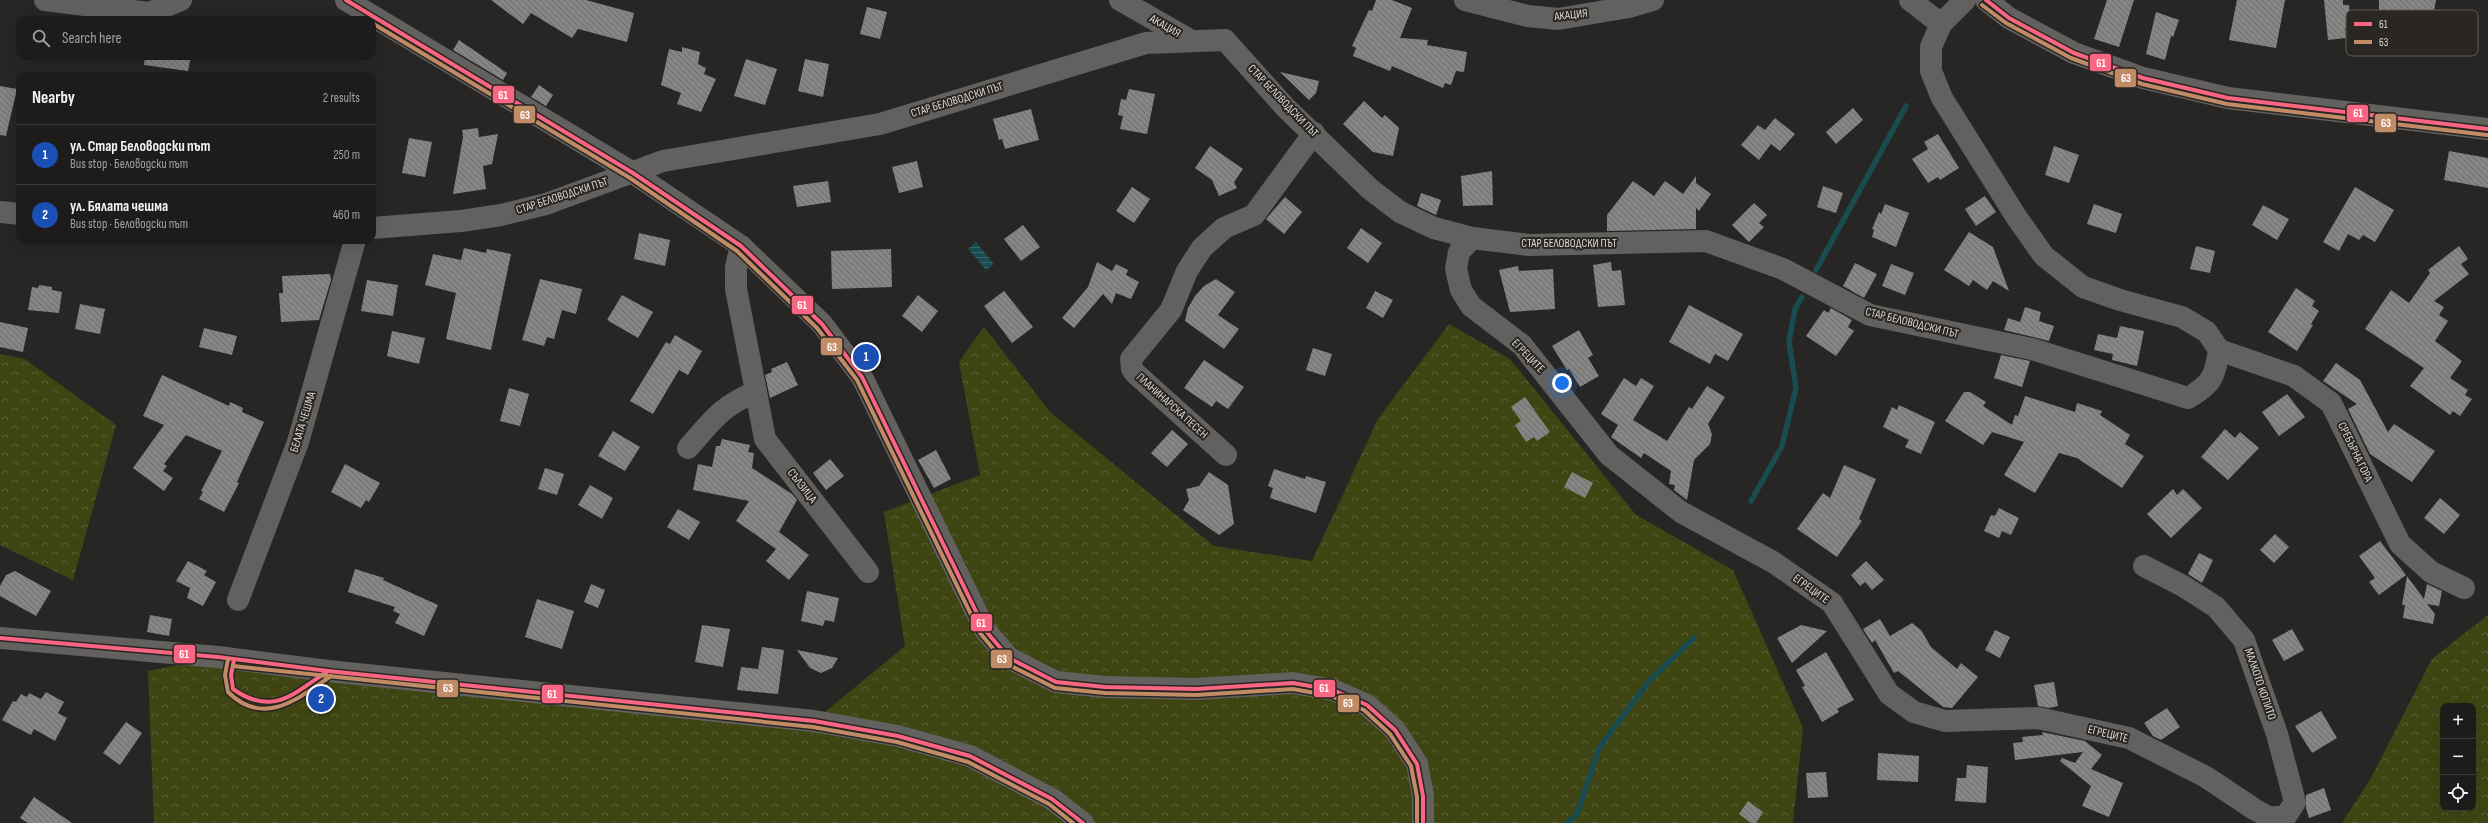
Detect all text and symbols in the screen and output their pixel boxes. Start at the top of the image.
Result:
street label: АКАЦИЯ [1553,6,1588,24]
legend [2346,10,2478,56]
street label: АКАЦИЯ [1146,11,1183,41]
search box [16,16,376,60]
text: 61 [2379,18,2388,31]
icon: search [30,27,52,49]
text: Search here [62,29,122,48]
text: 63 [2379,36,2389,49]
line badge: 61 [2089,53,2112,72]
text: 61 [2096,57,2106,70]
street label: СТАР БЕЛОВОДСКИ ПЪТ [1244,61,1322,141]
line badge: 63 [2114,68,2137,88]
text: 63 [2121,72,2131,85]
street label: СТАР БЕЛОВОДСКИ ПЪТ [909,79,1005,121]
line badge: 61 [492,85,515,104]
text: Nearby [32,88,75,108]
text: 61 [498,89,508,102]
text: 2 results [323,90,360,106]
line badge: 61 [2346,104,2369,123]
line badge: 63 [513,105,536,124]
text: 61 [2353,107,2363,120]
text: 63 [520,109,530,122]
line badge: 63 [2374,113,2397,133]
text: 63 [2381,117,2391,130]
text: ул. Стар Беловодски път [70,137,211,156]
text: 1 [42,147,48,163]
text: 250 m [333,147,360,163]
text: Bus stop · Беловодски път [70,156,188,172]
street label: СТАР БЕЛОВОДСКИ ПЪТ [514,174,610,218]
text: ул. Бялата чешма [70,197,168,216]
text: 2 [42,207,48,223]
text: 460 m [333,207,360,223]
text: Bus stop · Беловодски път [70,216,188,232]
street label: СТАР БЕЛОВОДСКИ ПЪТ [1521,236,1617,251]
line badge: 61 [791,295,814,315]
text: 61 [797,299,807,312]
street label: СТАР БЕЛОВОДСКИ ПЪТ [1864,304,1960,342]
street label: ЕГРЕЦИТЕ [1508,336,1548,376]
line badge: 63 [820,337,843,356]
text: 63 [827,341,837,354]
pin: 1 [853,342,879,372]
street label: ПЛАНИНАРСКА ПЕСЕН [1133,370,1211,442]
your location [1552,373,1572,393]
street label: БЕЛАТА ЧЕШМА [287,389,320,454]
street label: СРЕБЪРНА ГОРА [2334,420,2376,485]
street label: СЪЛЗИЦА [784,466,821,507]
street label: ЕГРЕЦИТЕ [1790,571,1832,607]
line badge: 61 [970,613,993,632]
text: 61 [976,617,986,630]
line badge: 61 [173,644,196,664]
street label: МАЛКОТО КОПИТО [2241,646,2279,722]
text: 61 [179,648,189,661]
line badge: 63 [990,649,1013,669]
text: 63 [997,653,1007,666]
line badge: 63 [436,679,459,698]
line badge: 61 [1313,679,1336,698]
text: 63 [443,682,453,695]
text: 61 [1319,682,1329,695]
pin: 2 [308,684,334,714]
line badge: 61 [541,684,564,704]
text: 61 [547,688,557,701]
line badge: 63 [1337,694,1360,713]
text: 63 [1343,697,1353,710]
map controls [2440,703,2476,811]
button: + [2440,703,2476,739]
street label: ЕГРЕЦИТЕ [2086,722,2130,746]
button: − [2440,739,2476,775]
button: locate [2440,775,2476,811]

